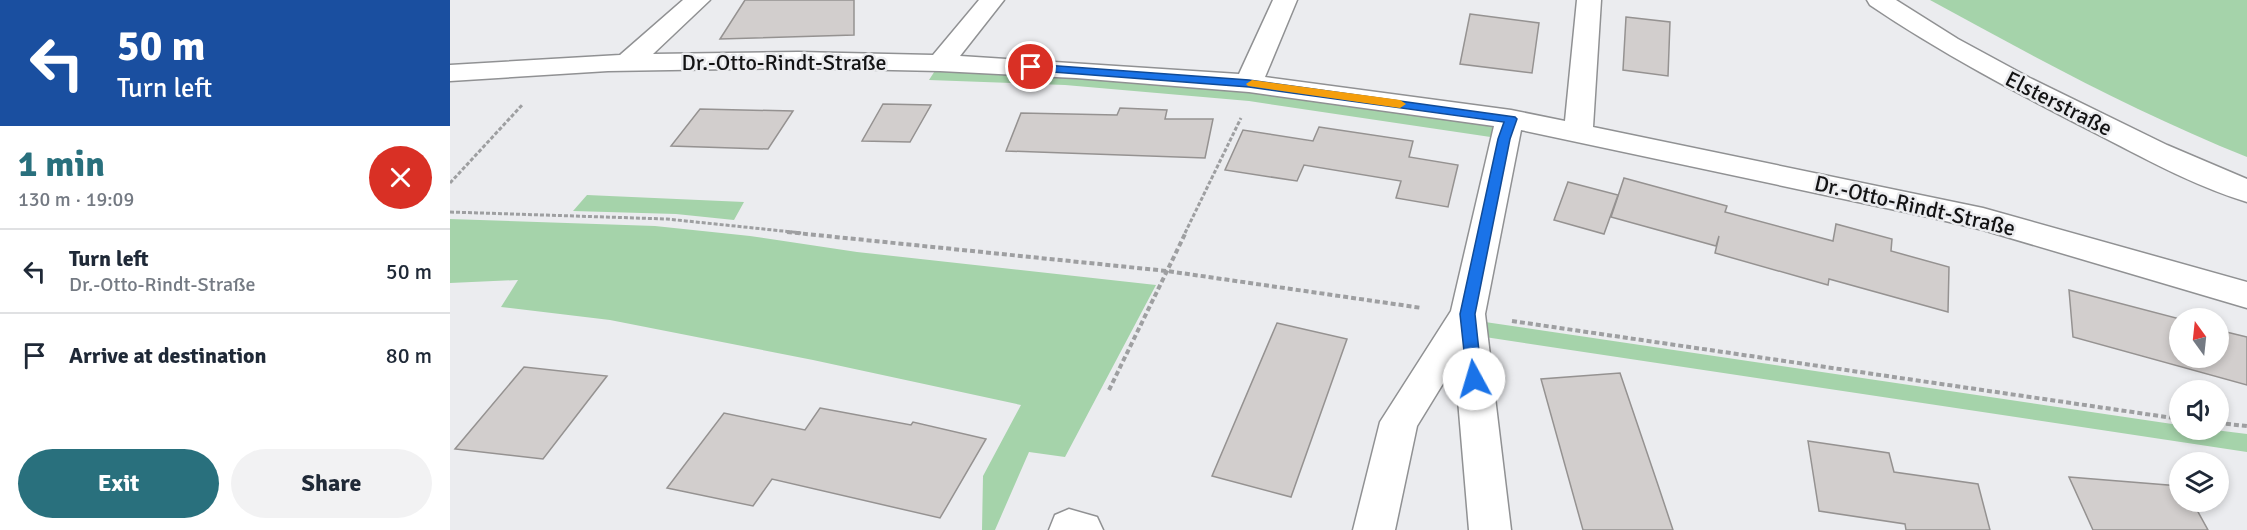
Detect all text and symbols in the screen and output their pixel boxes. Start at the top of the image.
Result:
text: 50 m [117,21,206,72]
icon: left [18,24,96,102]
pin [1005,41,1056,92]
street label: Dr.-Otto-Rindt-Straße [681,49,887,76]
icon: arrive [1014,50,1047,83]
street label: Elsterstraße [2001,65,2117,142]
text: Turn left [117,72,212,105]
text: 1 min [18,142,105,187]
button: close [369,146,432,209]
street label: Dr.-Otto-Rindt-Straße [1812,169,2018,242]
text: 130 m · 19:09 [18,187,134,212]
text: Turn left [69,245,149,272]
icon: left [18,255,51,288]
text: 50 m [386,258,432,285]
text: Dr.-Otto-Rindt-Straße [69,272,256,297]
north arrow [2169,308,2229,368]
map controls [2169,308,2229,512]
icon: arrive [18,339,51,372]
text: Arrive at destination [69,342,266,369]
text: 80 m [386,342,432,369]
position arrow [1442,347,1506,411]
button: sound [2169,380,2229,440]
button: Exit [18,449,219,518]
button: Share [231,449,432,518]
button: layers [2169,452,2229,512]

